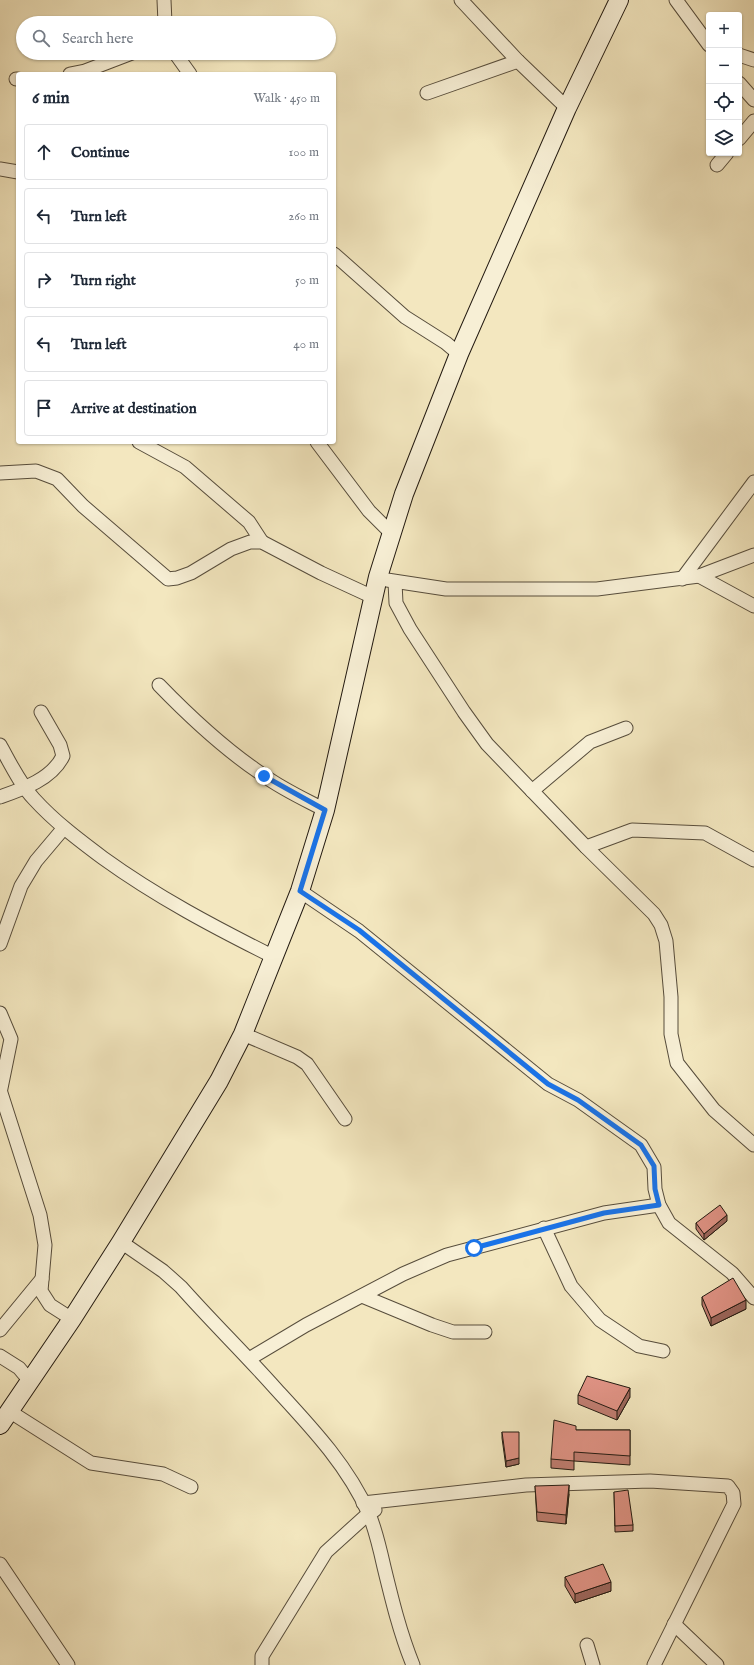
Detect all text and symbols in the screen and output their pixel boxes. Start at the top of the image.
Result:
map controls [706,12,742,156]
button: + [706,12,742,48]
search box [16,16,336,60]
icon: search [30,27,52,49]
text: Search here [62,29,133,48]
button: − [706,48,742,84]
button: locate [706,84,742,120]
text: 6 min [32,88,70,109]
text: Walk · 450 m [253,90,320,107]
button: layers [706,120,742,156]
icon: ahead [33,141,55,163]
text: Continue [71,143,129,162]
text: 100 m [289,144,319,161]
icon: left [33,205,55,227]
text: Turn left [71,207,127,226]
text: 260 m [288,208,319,225]
icon: right [33,269,55,291]
text: Turn right [71,271,136,290]
text: 50 m [295,272,319,289]
icon: left [33,333,55,355]
text: Turn left [71,335,127,354]
text: 40 m [293,336,319,353]
icon: arrive [33,397,55,419]
text: Arrive at destination [71,399,197,418]
route end [255,767,273,785]
route start [465,1239,483,1257]

